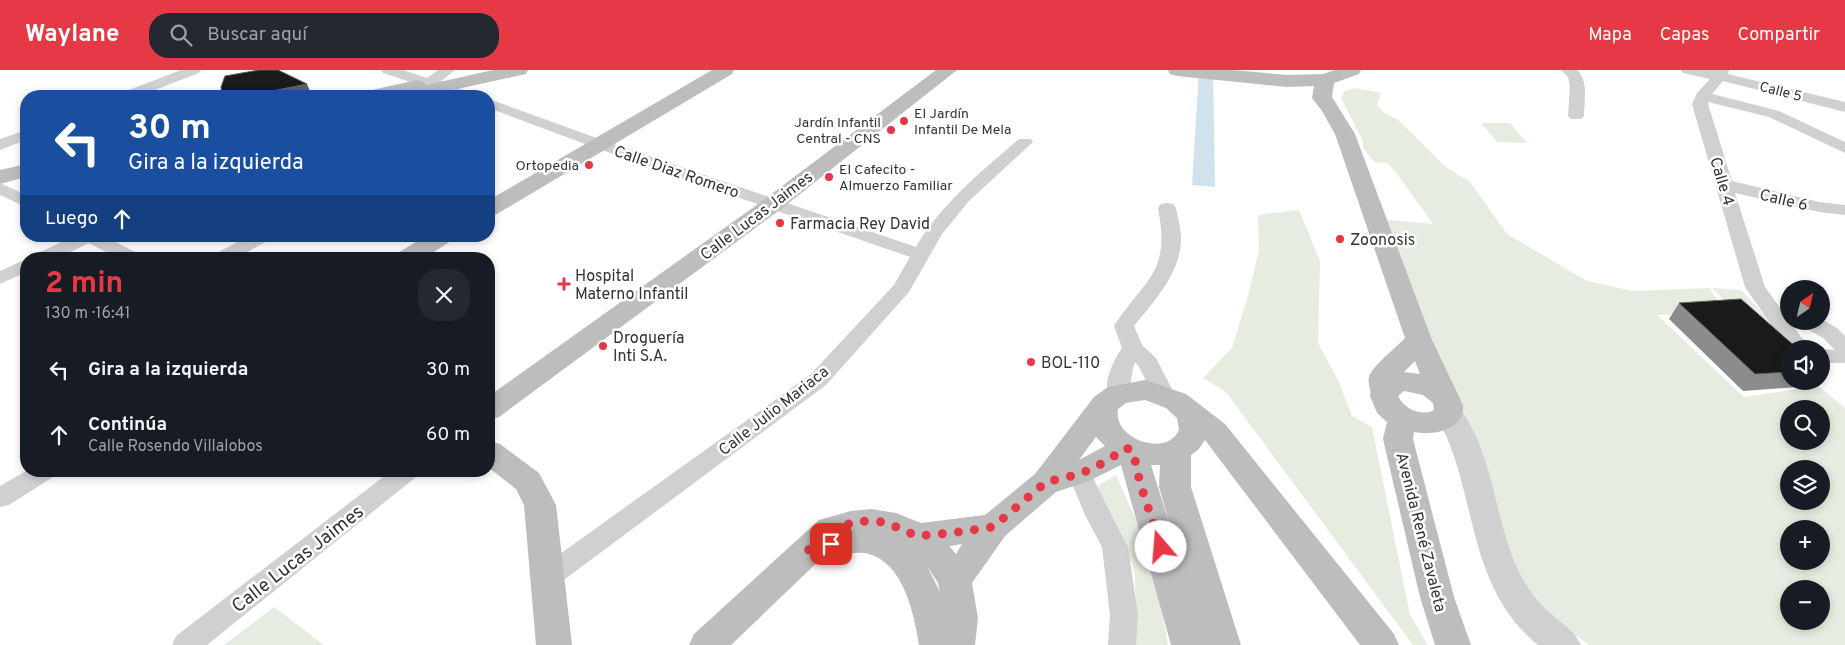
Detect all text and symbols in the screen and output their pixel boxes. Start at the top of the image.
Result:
search box [149,13,499,58]
text: Waylane [25,20,119,50]
icon: search [167,21,195,49]
text: Buscar aquí [207,23,307,47]
text: Mapa [1588,24,1632,47]
text: Capas [1660,24,1709,47]
text: Compartir [1737,24,1820,47]
street label: Calle 5 [1758,79,1804,106]
place label: El Jardín Infantil De Mela [914,106,1011,139]
text: 30 m [128,107,211,151]
icon: left [45,110,110,175]
place label: Jardín Infantil Central - CNS [794,115,881,148]
marker: El Jardín Infantil De Mela [898,115,910,127]
marker: Jardín Infantil Central - CNS [885,124,897,136]
street label: Calle Diaz Romero [611,142,742,204]
text: Gira a la izquierda [128,150,304,177]
street label: Calle 4 [1704,155,1738,208]
place label: Ortopedia [515,158,579,175]
marker: Ortopedia [583,159,595,171]
place label: El Cafecito - Almuerzo Familiar [839,162,953,195]
street label: Calle Lucas Jaimes [697,168,817,265]
marker: El Cafecito - Almuerzo Familiar [823,171,835,183]
street label: Calle 6 [1757,186,1810,216]
icon: ahead [108,205,136,233]
text: Luego [45,207,98,231]
place label: Farmacia Rey David [790,215,930,235]
marker: Farmacia Rey David [774,217,786,229]
place label: Zoonosis [1350,231,1415,251]
marker: Zoonosis [1334,233,1346,245]
text: 2 min [45,266,123,303]
place label: Hospital Materno Infantil [575,267,688,305]
button: close [418,269,470,321]
marker: Hospital Materno Infantil [557,277,571,291]
north arrow [1780,280,1830,330]
map controls [1780,280,1830,630]
text: 130 m · 16:41 [45,304,131,324]
place label: Droguería Inti S.A. [613,329,684,367]
marker: Droguería Inti S.A. [597,340,609,352]
button: sound [1780,340,1830,390]
place label: BOL-110 [1041,354,1100,374]
icon: left [45,356,73,384]
marker: BOL-110 [1025,356,1037,368]
text: Gira a la izquierda [88,358,248,382]
text: 30 m [426,358,470,382]
street label: Calle Julio Mariaca [715,362,833,461]
button: search [1780,400,1830,450]
text: Continúa [88,413,167,437]
icon: ahead [45,421,73,449]
text: 60 m [426,423,470,447]
text: Calle Rosendo Villalobos [88,437,263,457]
street label: Avenida René Zavaleta [1391,451,1450,614]
button: layers [1780,460,1830,510]
street label: Calle Lucas Jaimes [227,500,369,619]
position arrow [1134,520,1186,572]
button: + [1780,520,1830,570]
pin [810,523,852,565]
icon: arrive [817,530,845,558]
button: − [1780,580,1830,630]

